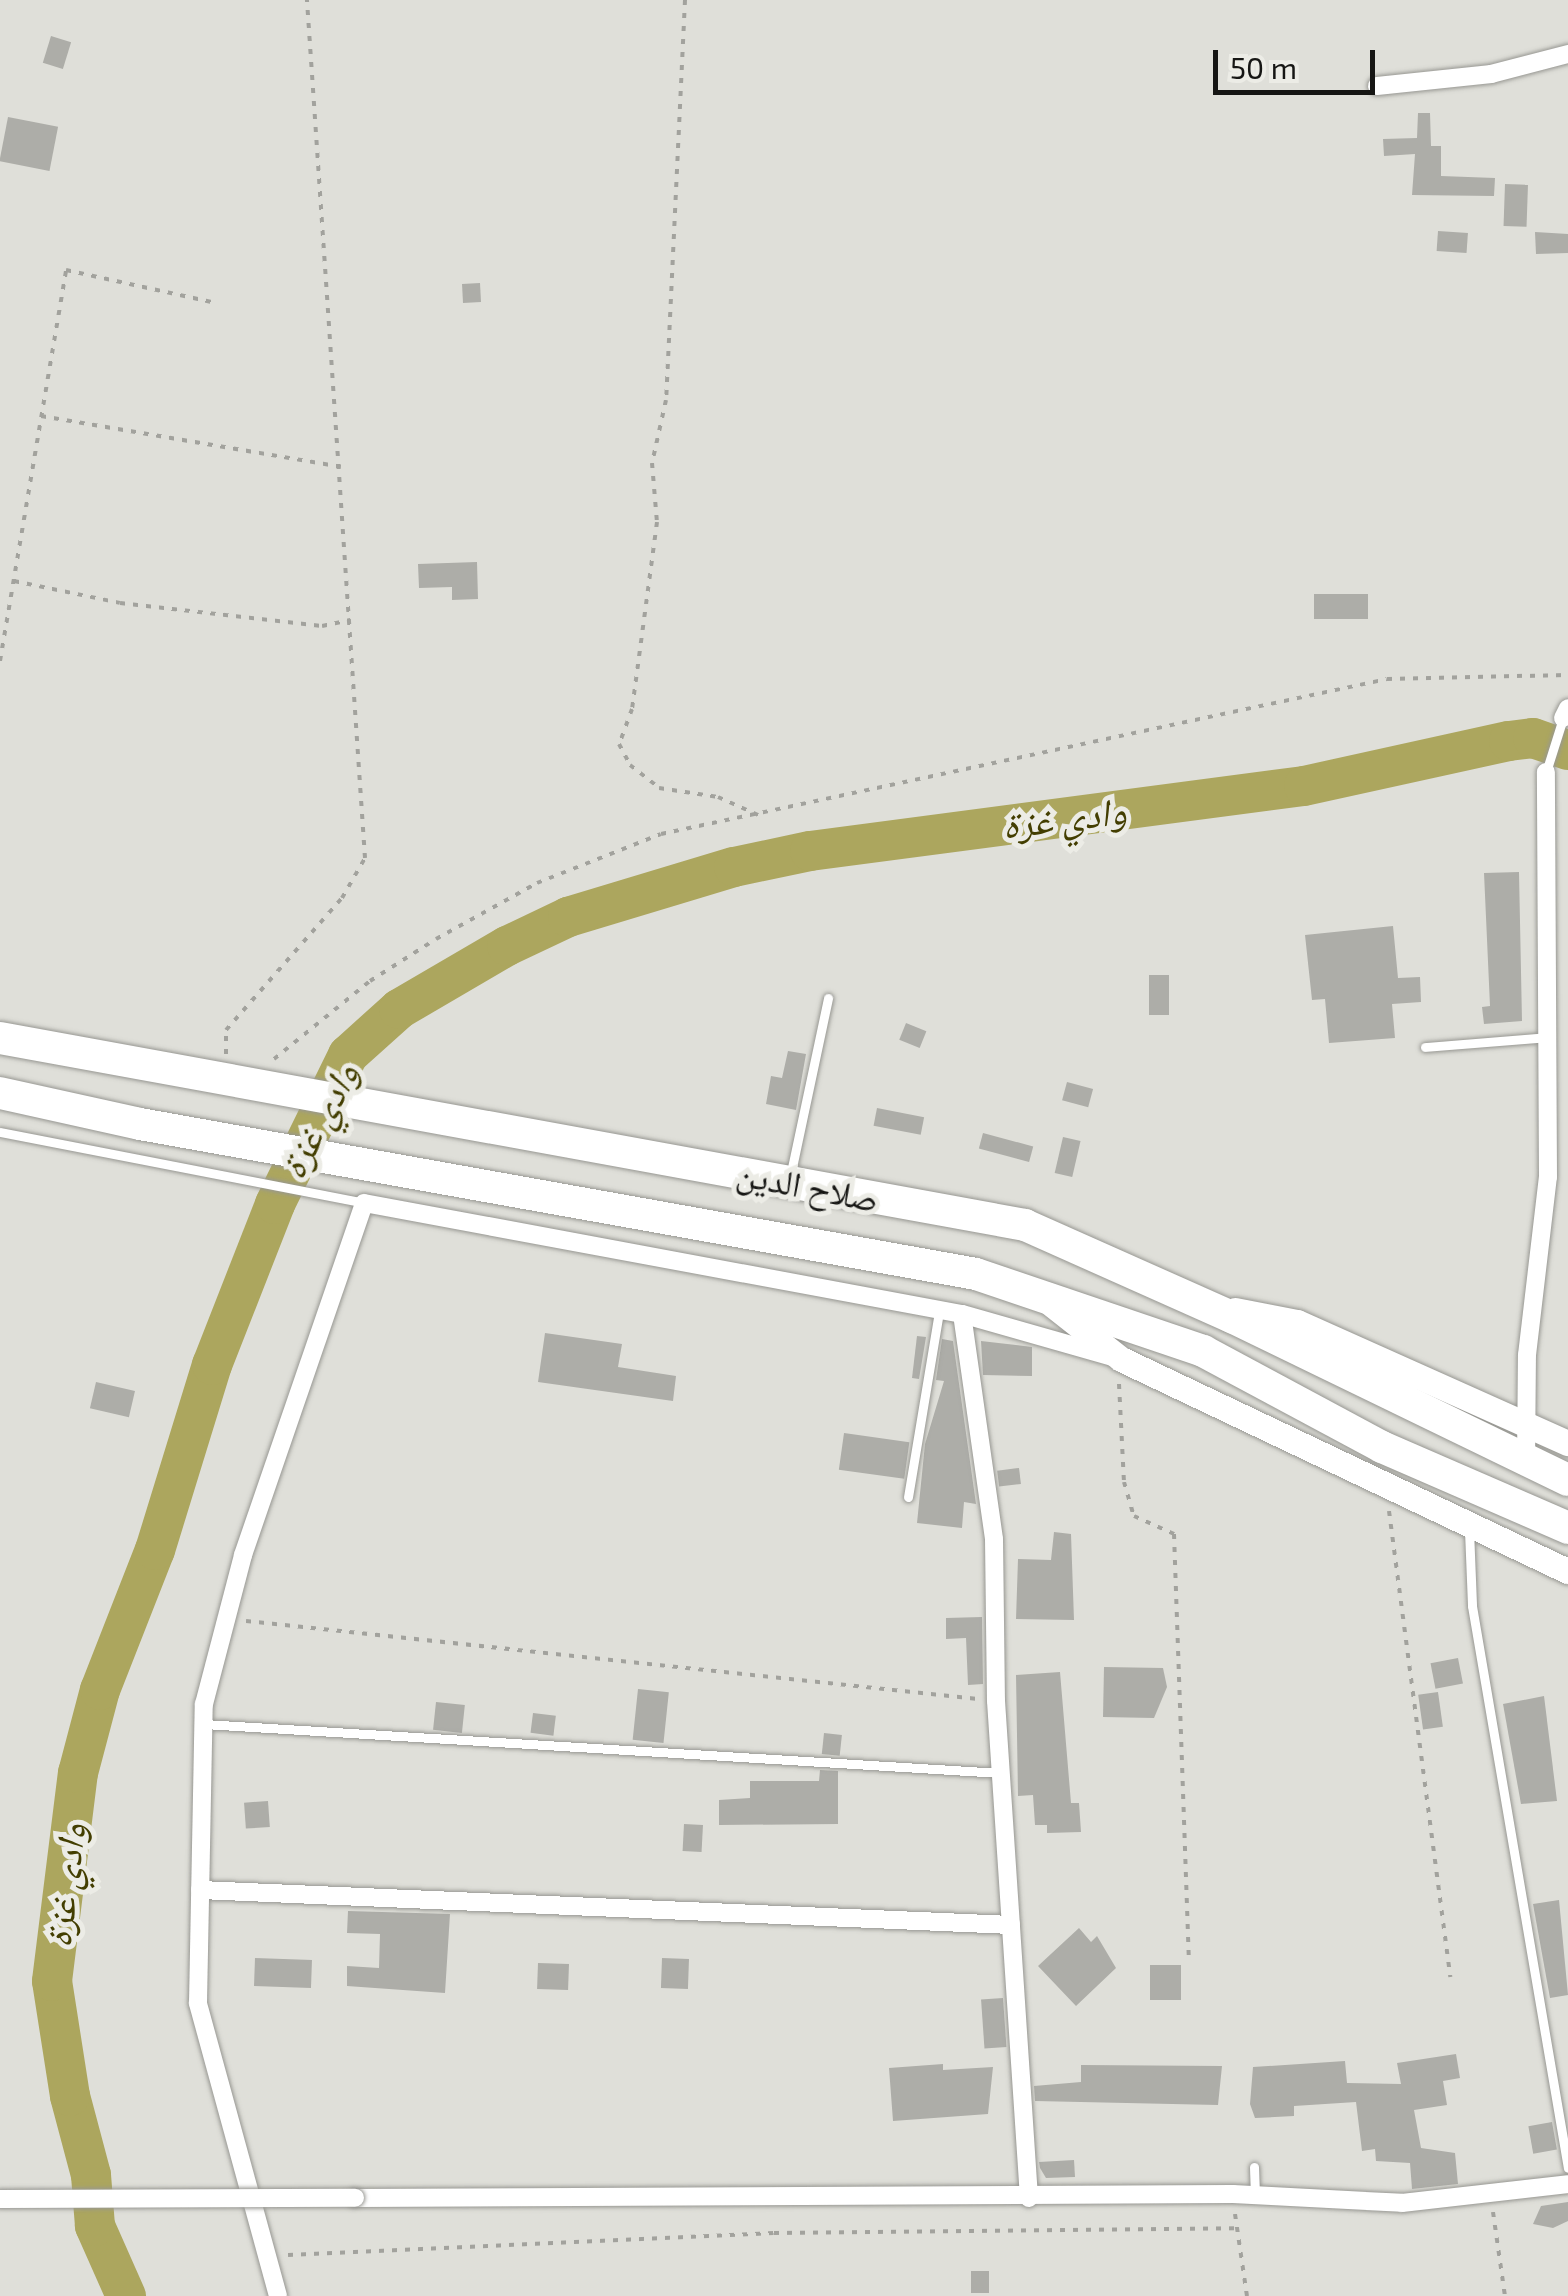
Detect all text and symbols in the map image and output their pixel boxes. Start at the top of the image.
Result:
scale bar [1218,30,1380,92]
text: 50 m [1230,49,1297,85]
water label: وادي غزة [999,787,1129,847]
water label: وادي غزة [269,1054,367,1186]
street label: صلاح الدين [733,1151,883,1219]
water label: وادي غزة [34,1820,94,1950]

